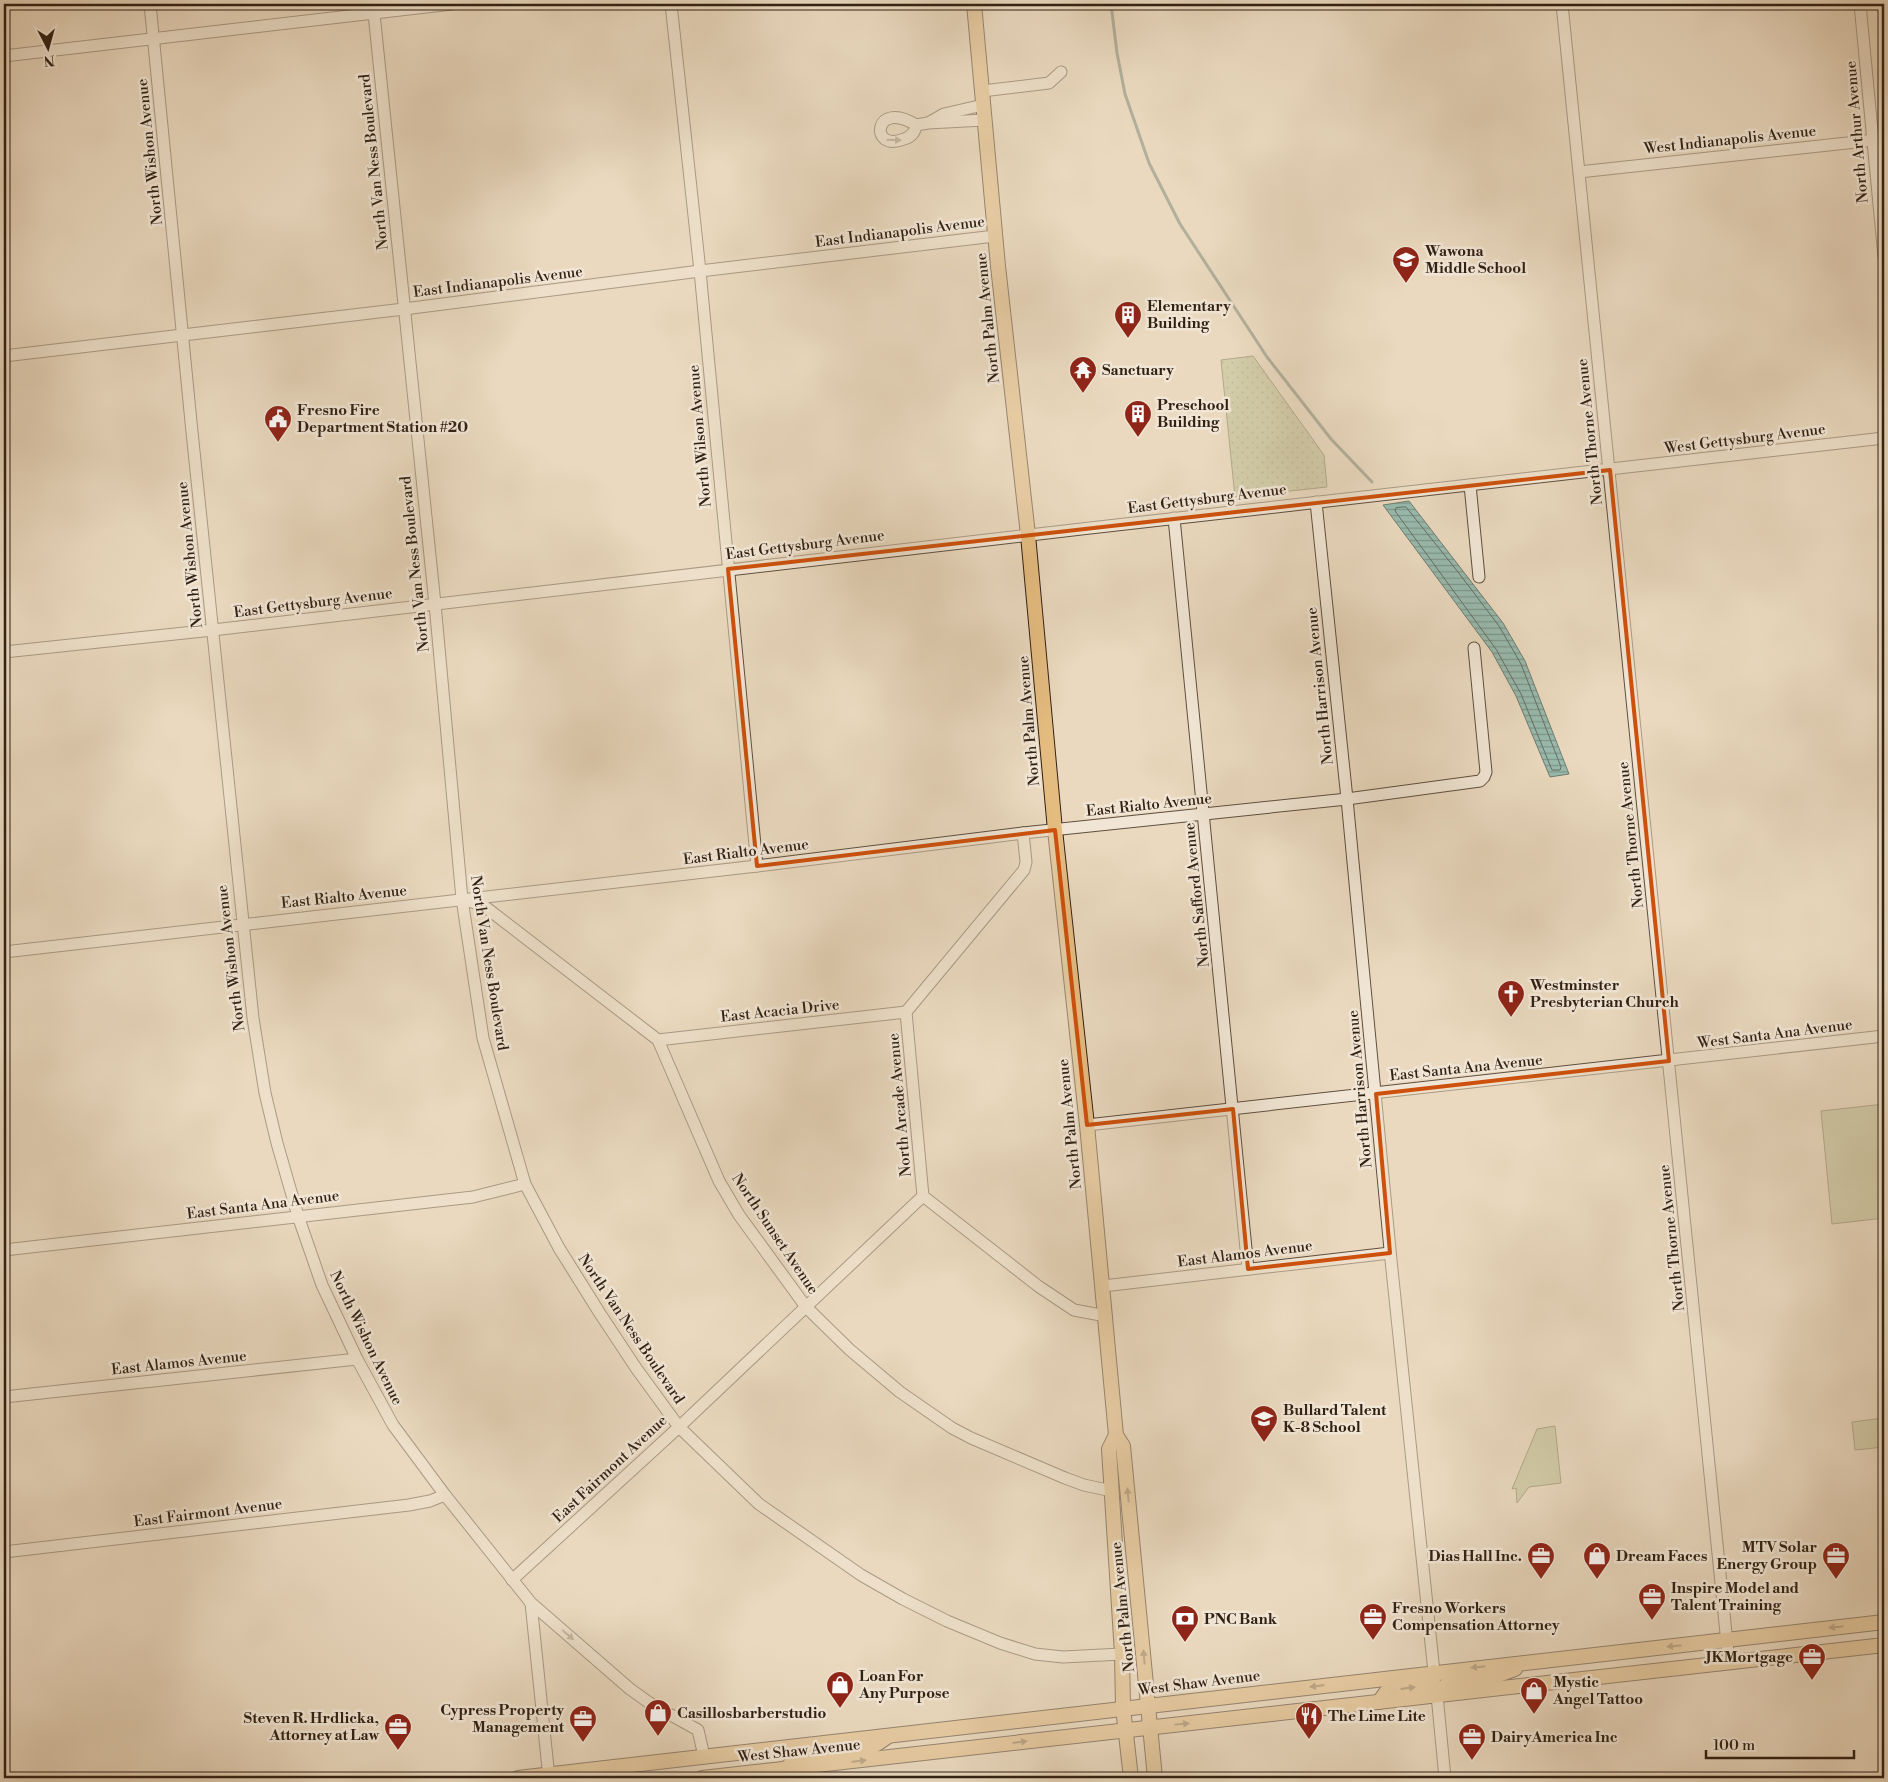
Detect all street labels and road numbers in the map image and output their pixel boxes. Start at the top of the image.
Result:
street label: North Arthur Avenue [1841,60,1873,204]
street label: North Van Ness Boulevard [355,72,393,251]
street label: North Wishon Avenue [133,78,167,226]
street label: West Indianapolis Avenue [1642,122,1817,159]
street label: East Indianapolis Avenue [814,212,986,252]
street label: North Palm Avenue [972,252,1004,384]
street label: East Indianapolis Avenue [412,262,584,302]
street label: North Thorne Avenue [1573,358,1607,506]
street label: North Wilson Avenue [684,364,716,508]
street label: West Gettysburg Avenue [1662,420,1827,458]
street label: North Van Ness Boulevard [396,474,434,653]
street label: East Gettysburg Avenue [1126,480,1288,518]
street label: North Wishon Avenue [173,481,207,629]
street label: East Gettysburg Avenue [724,526,886,564]
street label: East Gettysburg Avenue [232,584,394,622]
street label: North Harrison Avenue [1302,606,1338,766]
street label: North Palm Avenue [1014,655,1044,787]
street label: North Thorne Avenue [1614,761,1648,909]
street label: East Rialto Avenue [1085,789,1213,821]
street label: North Safford Avenue [1180,822,1214,968]
street label: East Rialto Avenue [682,835,810,869]
street label: North Van Ness Boulevard [466,874,512,1052]
street label: East Rialto Avenue [280,881,408,913]
street label: North Wishon Avenue [213,884,249,1032]
street label: East Acacia Drive [720,995,840,1027]
street label: North Harrison Avenue [1344,1009,1376,1169]
street label: West Santa Ana Avenue [1695,1015,1854,1053]
street label: North Arcade Avenue [884,1032,916,1178]
street label: East Santa Ana Avenue [1389,1051,1543,1085]
street label: North Palm Avenue [1054,1058,1086,1190]
street label: North Thorne Avenue [1655,1164,1689,1312]
street label: North Sunset Avenue [727,1170,823,1298]
street label: East Santa Ana Avenue [186,1186,340,1224]
street label: East Alamos Avenue [1176,1236,1314,1272]
street label: North Van Ness Boulevard [574,1250,689,1408]
street label: North Wishon Avenue [325,1268,407,1408]
street label: East Alamos Avenue [110,1346,248,1380]
street label: East Fairmont Avenue [549,1411,671,1527]
street label: East Fairmont Avenue [133,1494,283,1532]
street label: North Palm Avenue [1107,1541,1139,1673]
street label: West Shaw Avenue [1136,1666,1261,1700]
street label: West Shaw Avenue [736,1735,861,1767]

